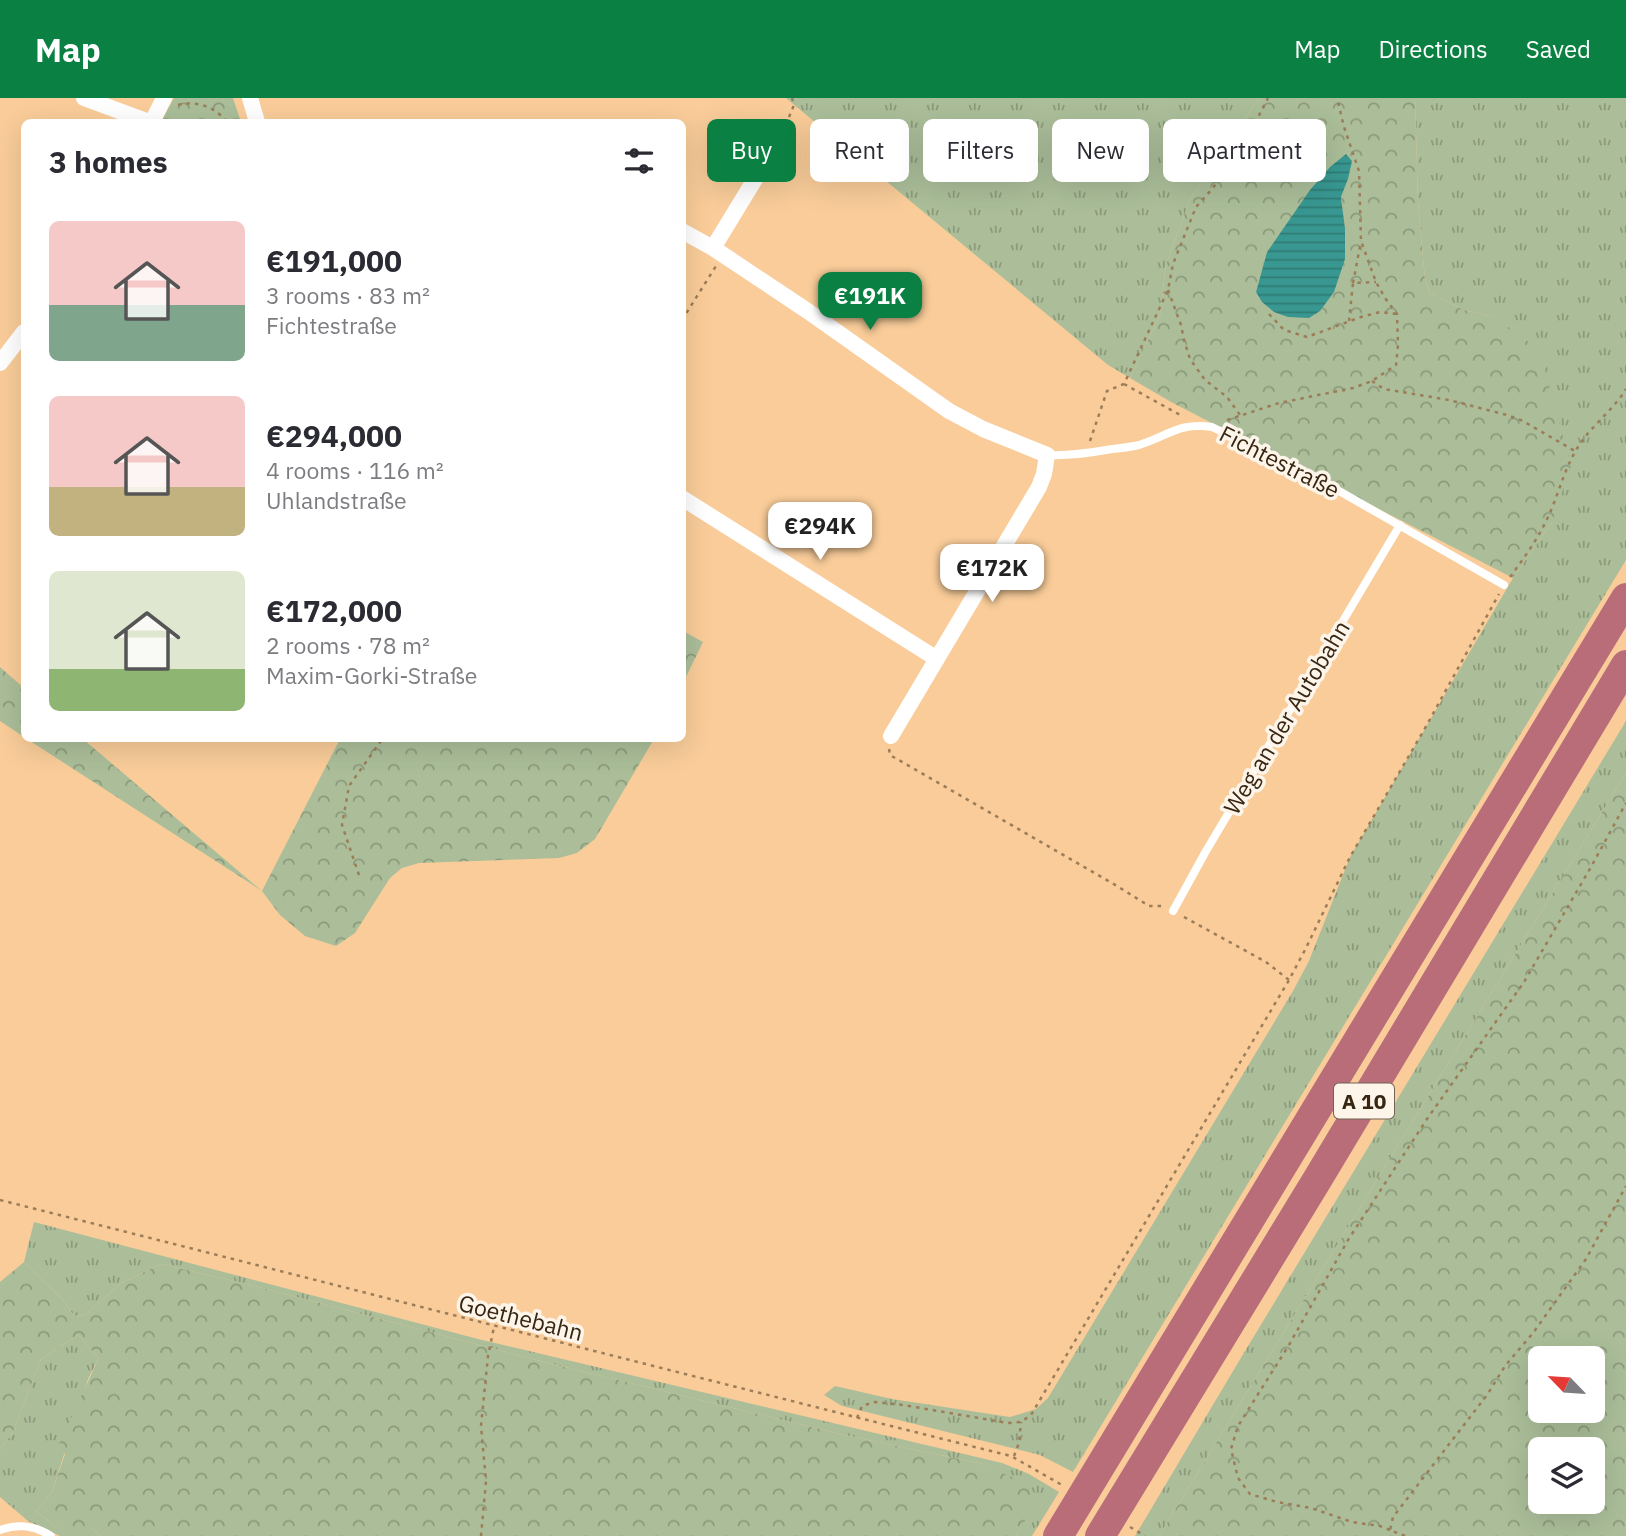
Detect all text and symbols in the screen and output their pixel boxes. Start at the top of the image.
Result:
text: Map [35,28,101,71]
text: Map [1294,33,1340,65]
text: Directions [1378,33,1488,65]
text: Saved [1526,33,1591,65]
chip: Buy [707,119,796,182]
chip: Rent [810,119,909,182]
chip: Filters [923,119,1038,182]
chip: New [1052,119,1149,182]
chip: Apartment [1163,119,1326,182]
text: 3 homes [49,142,168,181]
icon: filters [620,142,658,180]
text: €191,000 [266,241,402,280]
icon: home [105,249,189,333]
pin: €191K [821,272,919,332]
text: 3 rooms · 83 m² [266,280,430,310]
text: €191K [834,280,906,310]
text: Fichtestraße [266,310,397,340]
text: €294,000 [266,416,402,455]
street label: Fichtestraße [1215,418,1345,504]
icon: home [105,424,189,508]
text: 4 rooms · 116 m² [266,455,444,485]
text: Uhlandstraße [266,485,407,515]
pin: €294K [771,503,869,562]
text: €294K [784,510,856,540]
pin: €172K [943,545,1041,604]
text: €172K [956,552,1028,582]
text: €172,000 [266,591,402,630]
icon: home [105,599,189,683]
street label: Weg an der Autobahn [1216,614,1356,820]
text: 2 rooms · 78 m² [266,630,430,660]
text: Maxim-Gorki-Straße [266,660,477,690]
road number: A 10 [1334,1084,1394,1118]
street label: Goethebahn [456,1287,586,1347]
north arrow [1528,1346,1605,1423]
map controls [1528,1346,1605,1514]
button: layers [1528,1437,1605,1514]

